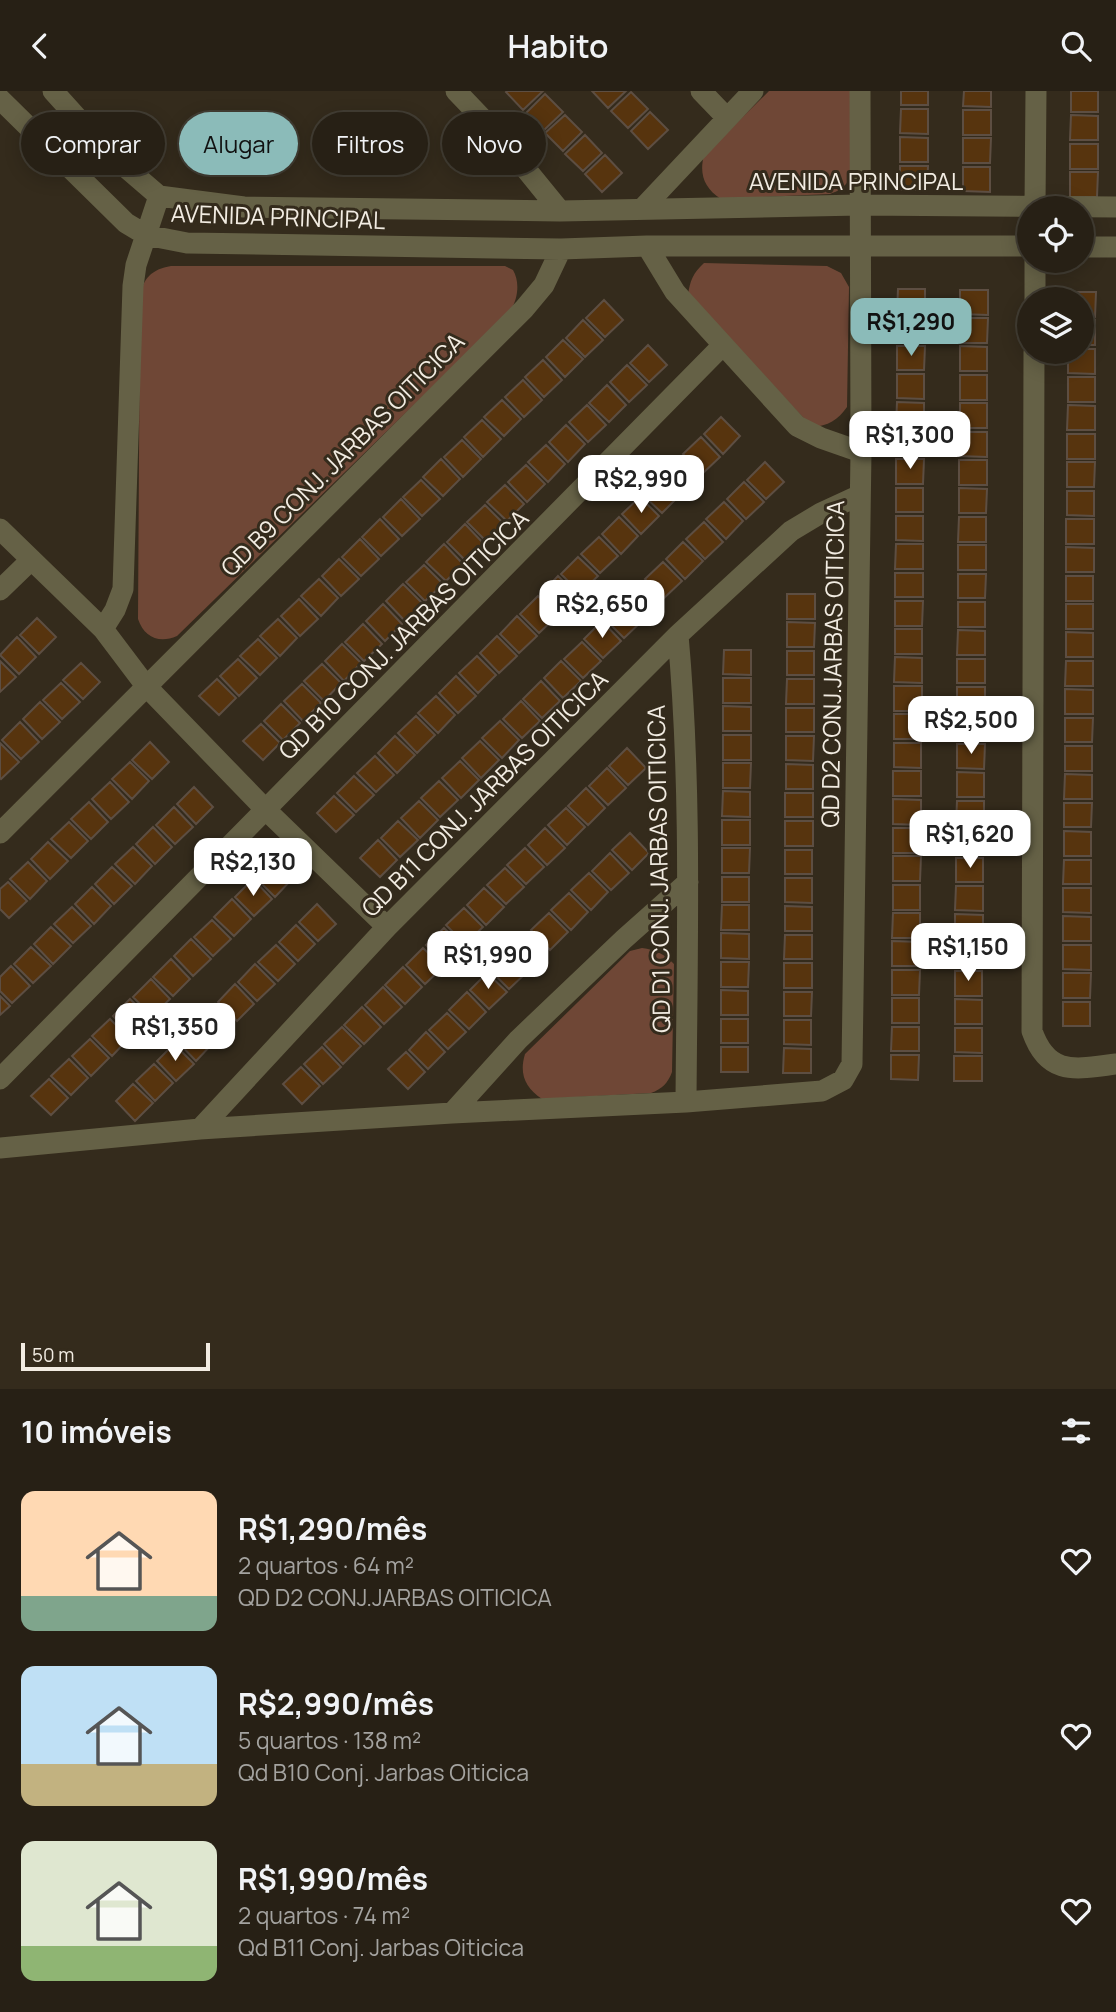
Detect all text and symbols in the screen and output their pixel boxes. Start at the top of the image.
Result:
text: Habito [507,24,609,68]
icon: back [21,27,59,65]
icon: search [1057,27,1095,65]
chip: Comprar [21,112,165,175]
chip: Alugar [179,112,298,175]
chip: Filtros [312,112,428,175]
chip: Novo [442,112,546,175]
street label: AVENIDA PRINCIPAL [749,164,963,197]
street label: AVENIDA PRINCIPAL [170,196,386,236]
map controls [1017,196,1094,364]
button: locate [1017,196,1094,273]
button: layers [1017,287,1094,364]
pin: R$1,290 [846,299,976,358]
text: R$1,290 [867,305,955,337]
street label: QD B9 CONJ. JARBAS OITICICA [213,325,471,583]
pin: R$1,300 [845,411,975,471]
text: R$1,300 [865,418,955,450]
pin: R$2,990 [576,455,706,515]
text: R$2,990 [594,462,688,494]
street label: QD D2 CONJ.JARBAS OITICICA [813,500,851,828]
street label: QD B10 CONJ. JARBAS OITICICA [271,502,535,766]
pin: R$2,650 [537,581,667,640]
text: R$2,650 [555,587,649,619]
street label: QD B11 CONJ. JARBAS OITICICA [354,663,614,923]
pin: R$2,500 [906,697,1036,756]
text: R$2,500 [924,703,1018,735]
street label: QD D1 CONJ. JARBAS OITICICA [639,705,677,1033]
pin: R$1,620 [905,811,1035,870]
text: R$1,620 [926,817,1014,849]
pin: R$2,130 [188,839,318,898]
text: R$2,130 [210,845,296,877]
pin: R$1,150 [903,923,1033,983]
text: R$1,150 [927,930,1009,962]
pin: R$1,990 [423,932,553,991]
text: R$1,990 [443,938,533,970]
pin: R$1,350 [110,1003,240,1063]
text: R$1,350 [131,1010,219,1042]
scale bar [21,1340,210,1372]
text: 50 m [32,1342,74,1368]
text: 10 imóveis [21,1411,172,1452]
icon: filters [1057,1412,1095,1450]
text: R$1,290/mês [238,1508,427,1549]
icon: home [77,1519,161,1603]
icon: heart [1057,1542,1095,1580]
text: 2 quartos · 64 m² [238,1549,414,1581]
text: QD D2 CONJ.JARBAS OITICICA [238,1581,552,1613]
text: R$2,990/mês [238,1683,434,1724]
icon: home [77,1694,161,1778]
icon: heart [1057,1717,1095,1755]
text: 5 quartos · 138 m² [238,1724,421,1756]
text: Qd B10 Conj. Jarbas Oiticica [238,1756,529,1788]
text: R$1,990/mês [238,1858,428,1899]
icon: home [77,1869,161,1953]
icon: heart [1057,1892,1095,1930]
text: 2 quartos · 74 m² [238,1899,410,1931]
text: Qd B11 Conj. Jarbas Oiticica [238,1931,524,1963]

